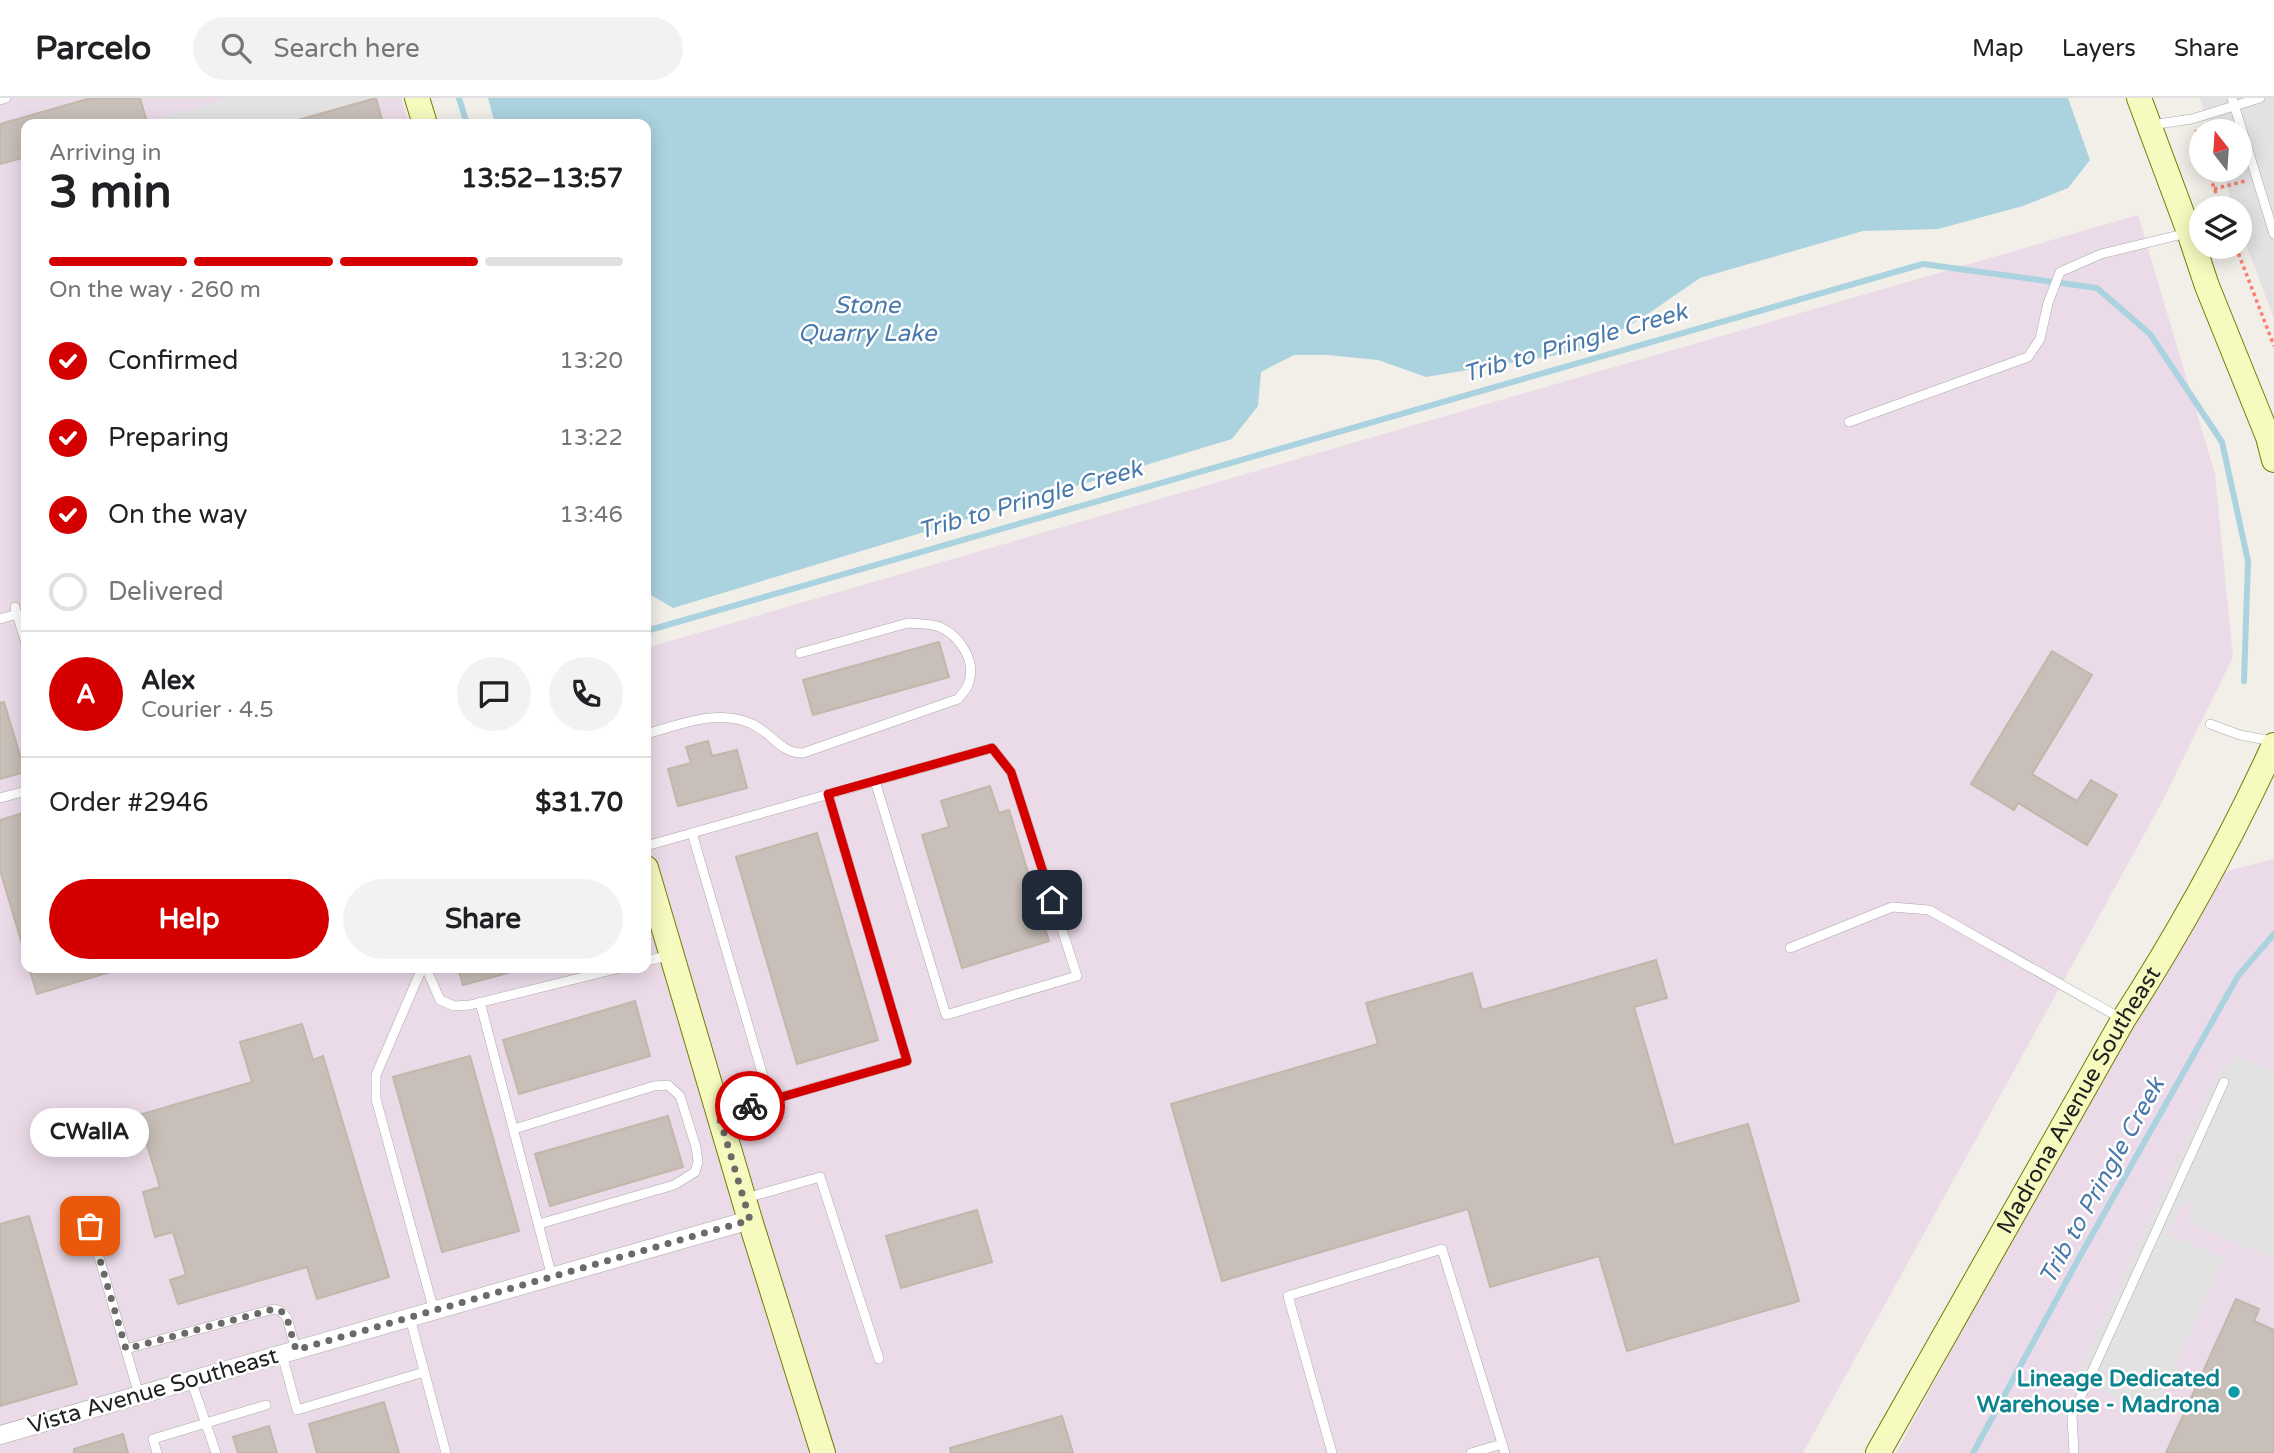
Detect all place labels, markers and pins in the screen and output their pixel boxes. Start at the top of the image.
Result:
pin [1022,870,1082,930]
callout: CWallA [31,1107,150,1156]
pin [60,1196,120,1256]
place label: Lineage Dedicated Warehouse - Madrona [1977,1365,2220,1419]
marker: Lineage Dedicated Warehouse - Madrona [2226,1384,2242,1400]

